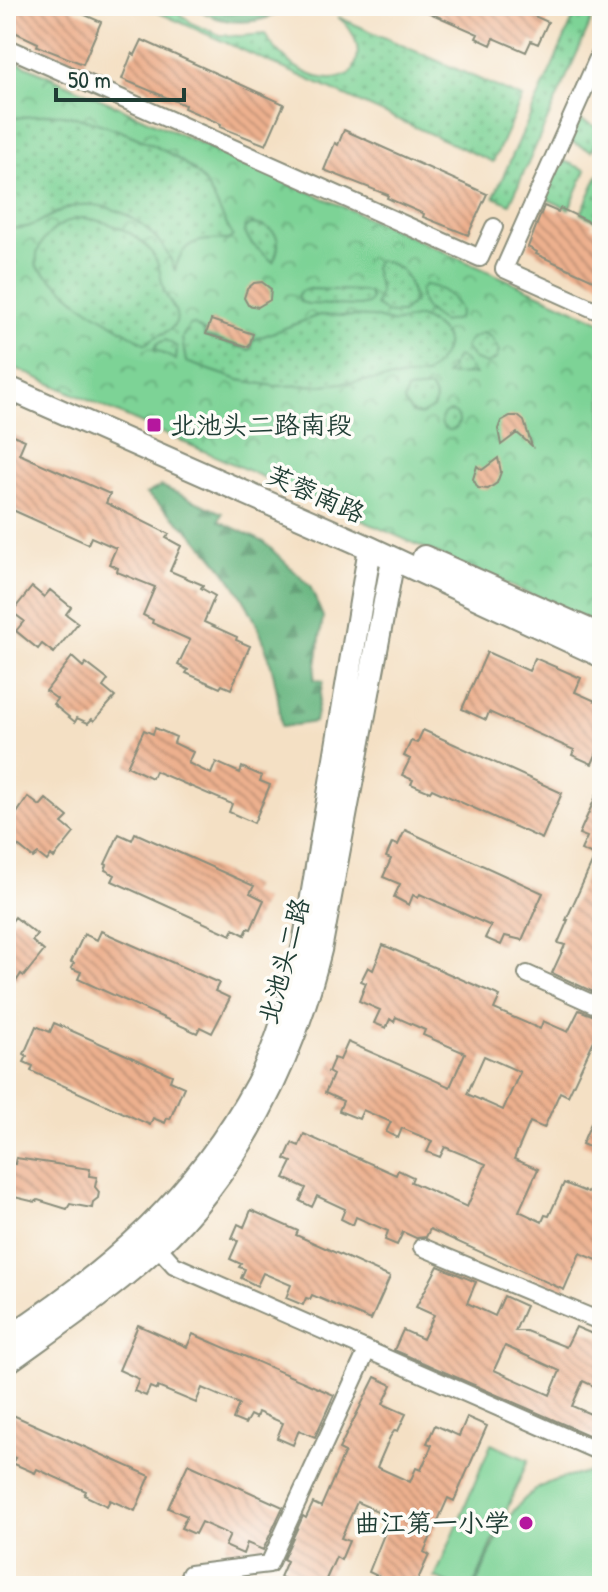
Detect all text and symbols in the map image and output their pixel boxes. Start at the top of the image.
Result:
scale bar [56,52,184,102]
text: 50 m [68,63,111,95]
place label: 北池头二路南段 [170,407,352,442]
marker: 北池头二路南段 [145,416,163,434]
street label: 芙蓉南路 [262,456,371,531]
street label: 北池头二路 [250,894,317,1028]
place label: 曲江第一小学 [354,1505,510,1540]
marker: 曲江第一小学 [517,1514,535,1532]

